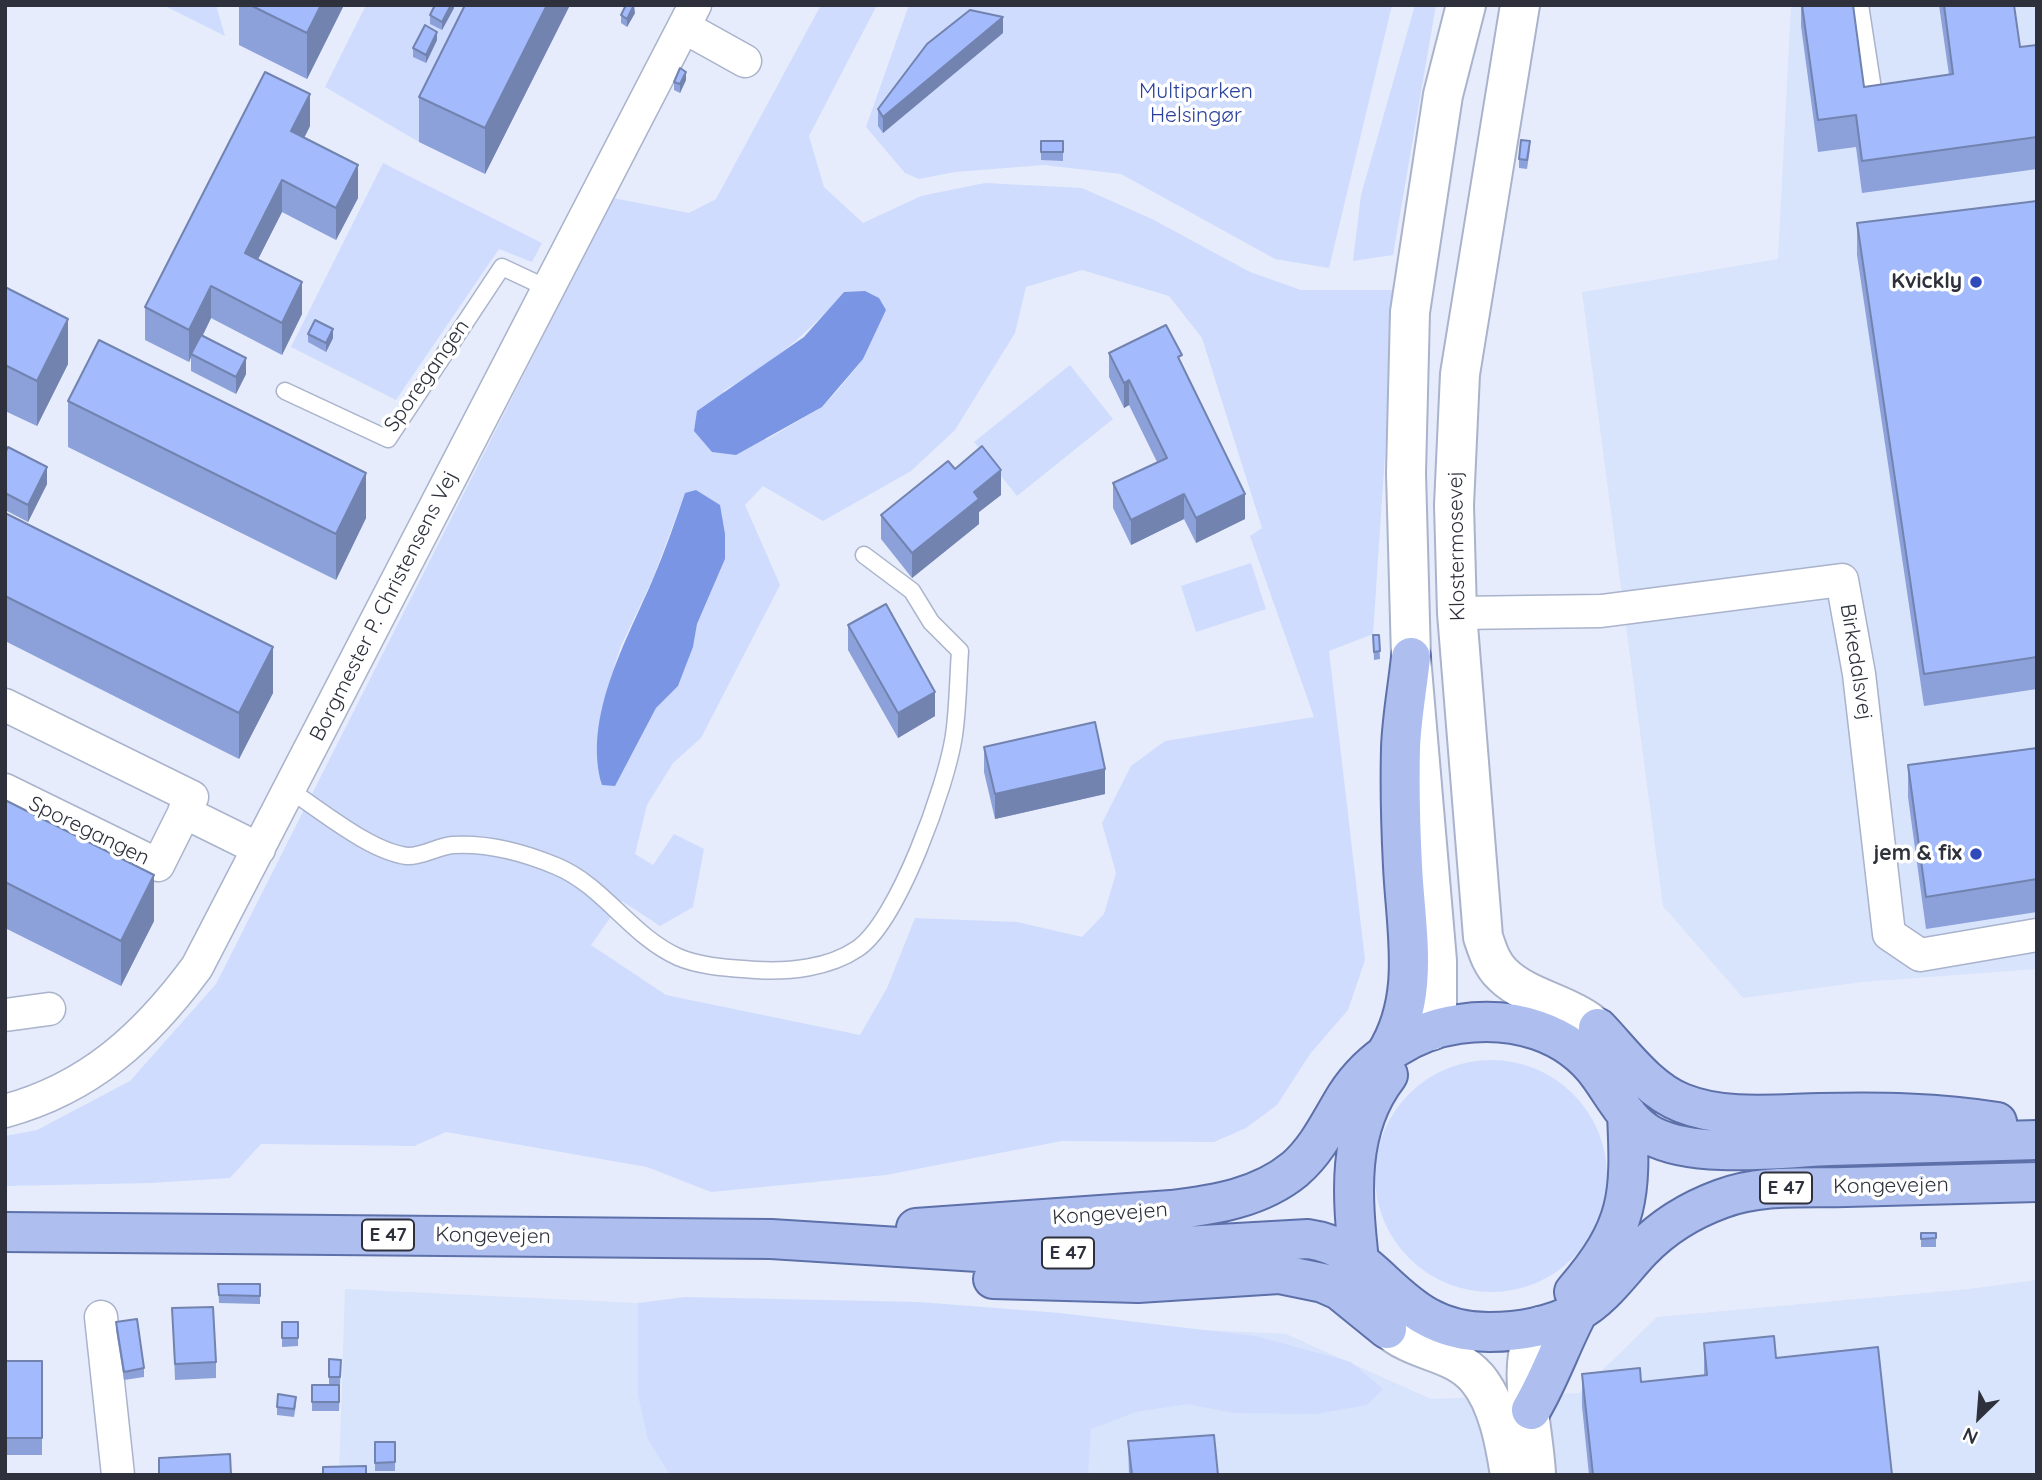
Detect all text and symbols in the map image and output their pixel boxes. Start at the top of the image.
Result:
park label: Multiparken Helsingør [1139,79,1253,129]
place label: Kvickly [1891,269,1962,295]
marker: Kvickly [1968,274,1984,290]
street label: Sporegangen [379,315,475,437]
street label: Borgmester P. Christensens Vej [305,467,463,745]
street label: Klostermosevej [1443,471,1471,621]
street label: Birkedalsvej [1834,602,1878,722]
street label: Sporegangen [25,791,153,871]
place label: jem & fix [1873,841,1962,867]
marker: jem & fix [1968,846,1984,862]
road number: E 47 [1760,1172,1812,1204]
street label: Kongevejen [1833,1172,1949,1200]
street label: Kongevejen [1051,1197,1169,1231]
road number: E 47 [362,1219,414,1250]
street label: Kongevejen [435,1222,551,1250]
road number: E 47 [1042,1238,1094,1268]
north arrow [1944,1382,2014,1452]
text: N [1959,1422,1982,1450]

